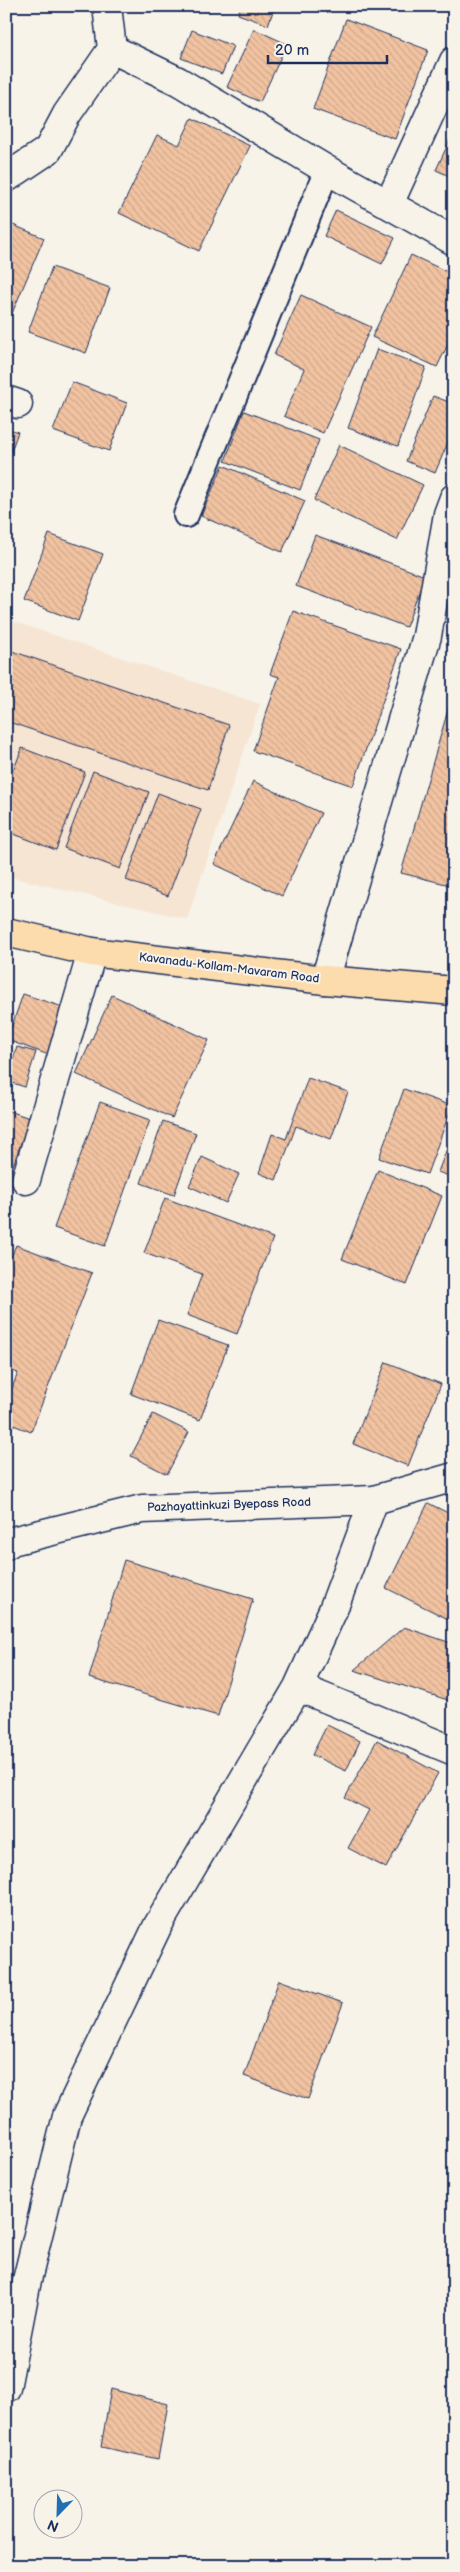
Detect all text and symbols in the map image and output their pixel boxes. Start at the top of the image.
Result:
scale bar [268,32,386,64]
text: 20 m [275,41,309,60]
street label: Kavanadu-Kollam-Mavaram Road [138,949,320,987]
street label: Pazhayattinkuzi Byepass Road [147,1495,311,1515]
north arrow [32,2490,82,2540]
text: N [45,2516,61,2535]

